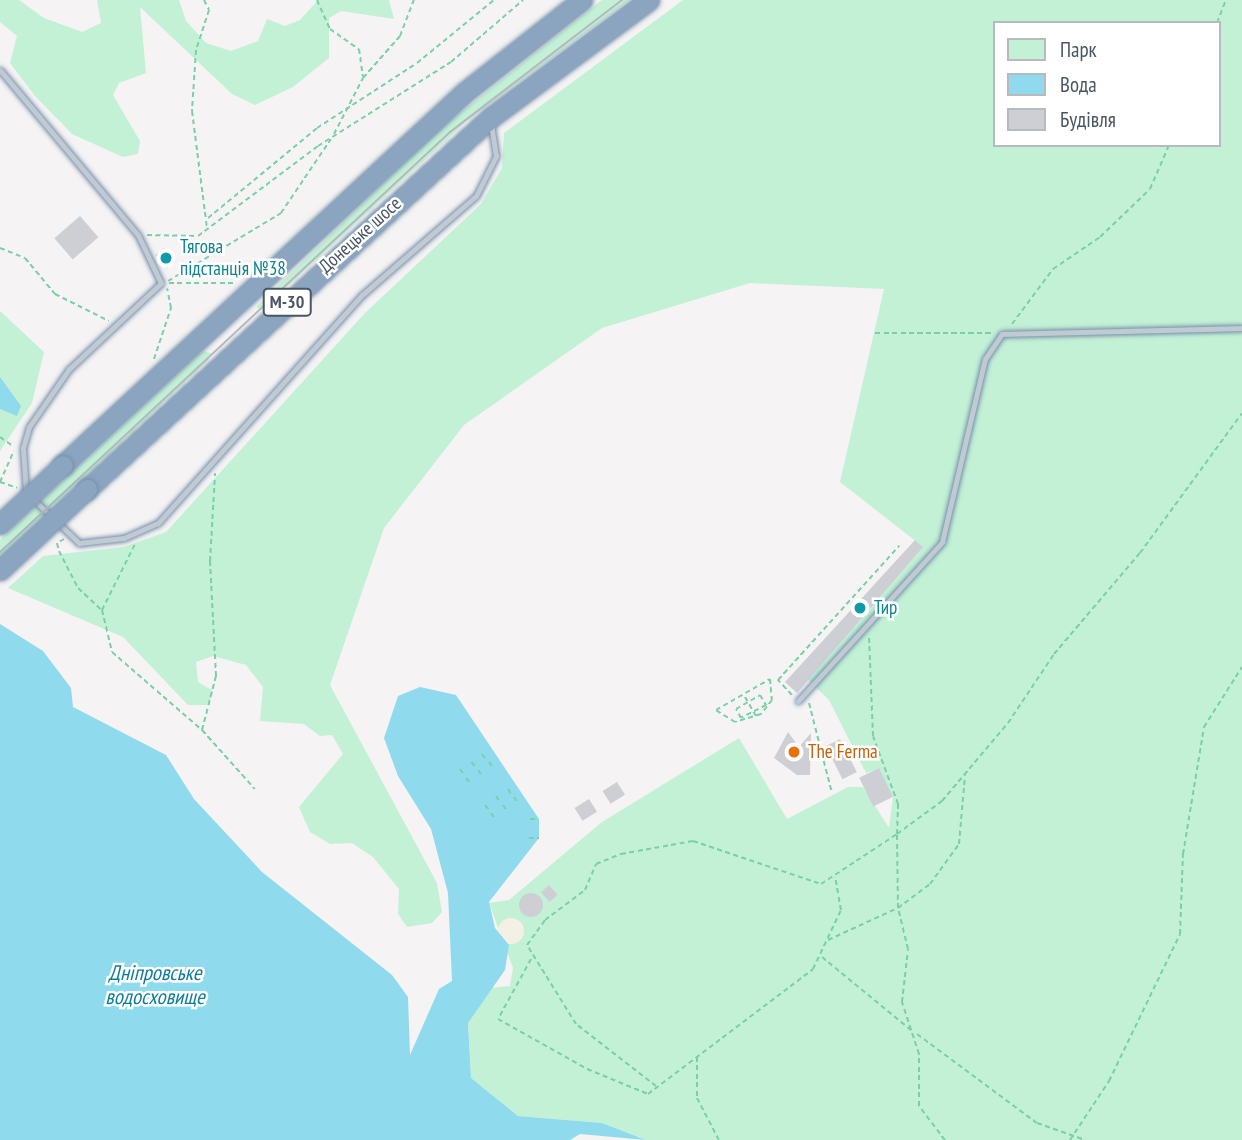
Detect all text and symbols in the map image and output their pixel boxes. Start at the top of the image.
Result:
legend [993,21,1221,147]
text: Парк [1060,36,1097,63]
text: Вода [1060,71,1097,98]
text: Будівля [1060,106,1116,133]
street label: Донецьке шосе [314,192,406,278]
place label: Тягова пiдстанцiя №38 [180,236,286,280]
marker: Тягова пiдстанцiя №38 [158,250,174,266]
road number: М-30 [262,288,312,316]
place label: Тир [874,597,897,619]
marker: Тир [852,600,868,616]
place label: The Ferma [808,741,878,763]
marker: The Ferma [786,744,802,760]
water label: Дніпровське водосховище [105,960,205,1010]

